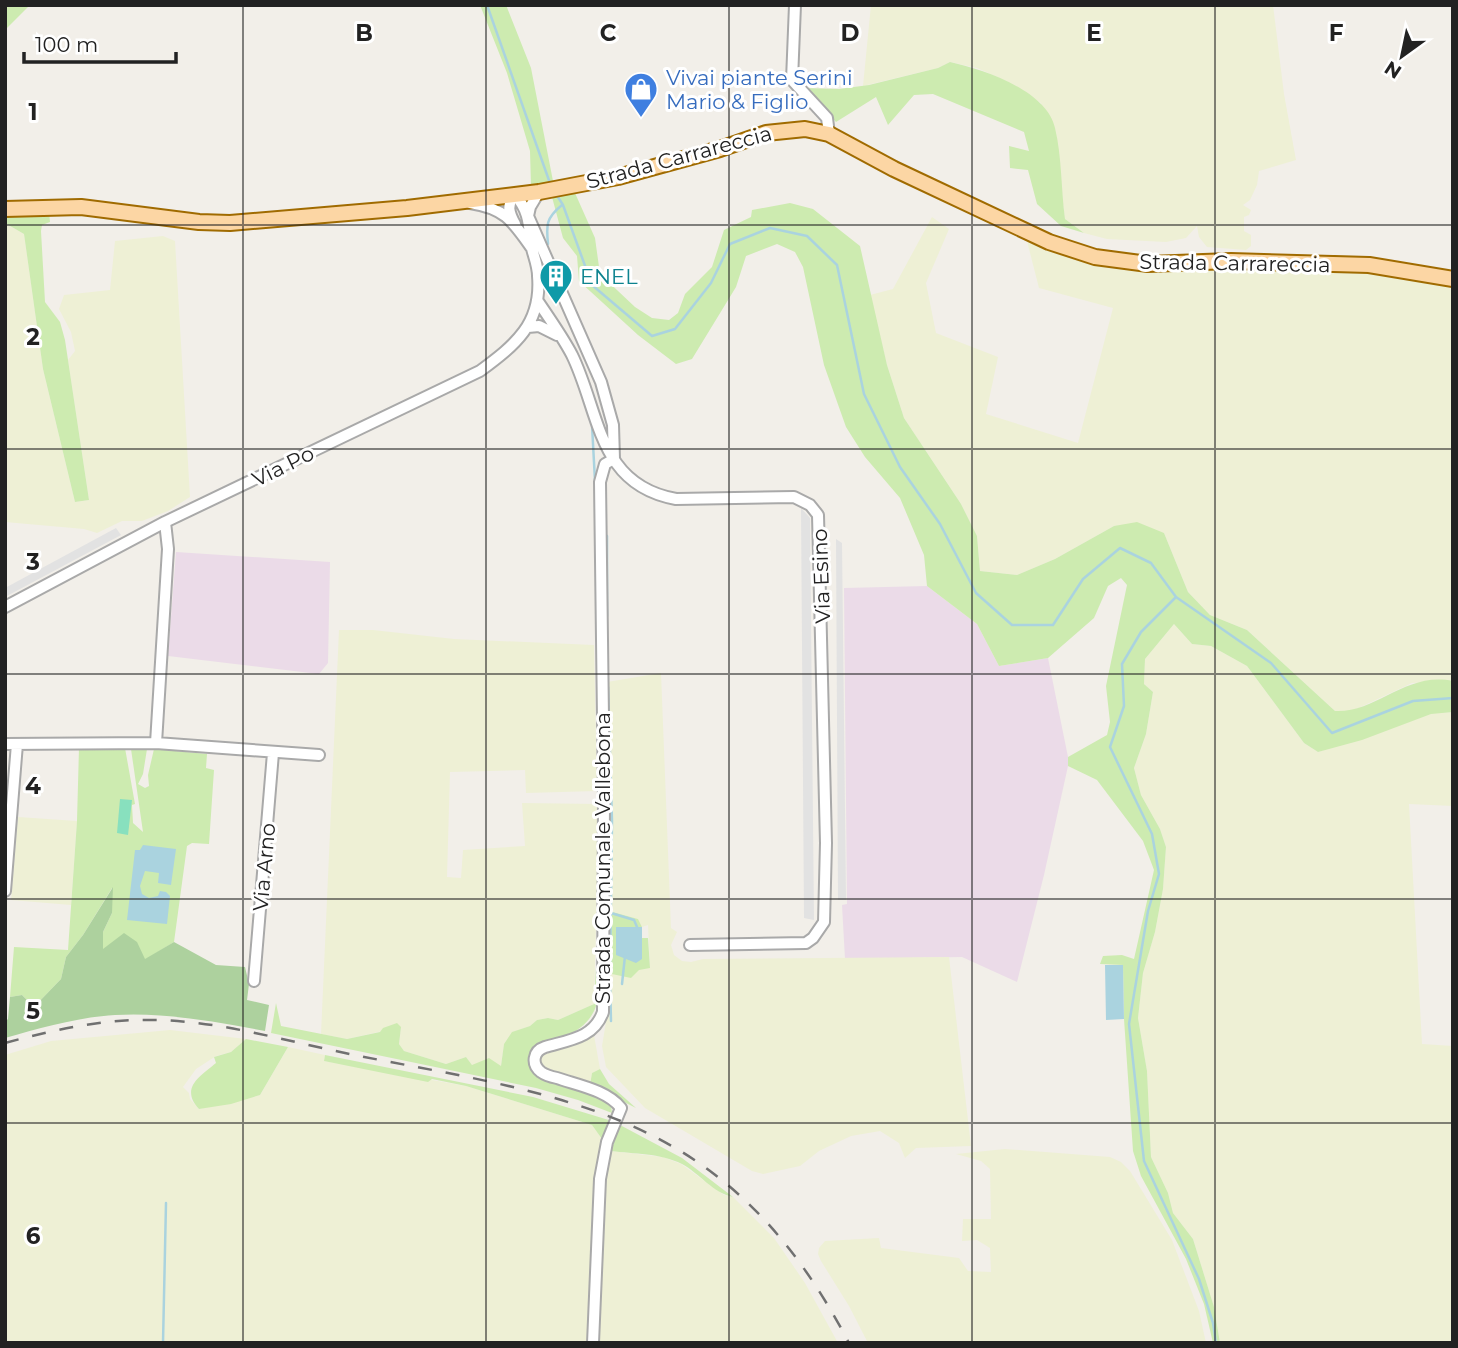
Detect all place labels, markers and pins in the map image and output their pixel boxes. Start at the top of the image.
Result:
place label: Vivai piante Serini Mario & Figlio [666,65,853,114]
shop icon: Vivai piante Serini Mario & Figlio [622,70,660,119]
building icon: ENEL [537,257,575,306]
place label: ENEL [580,264,638,289]

